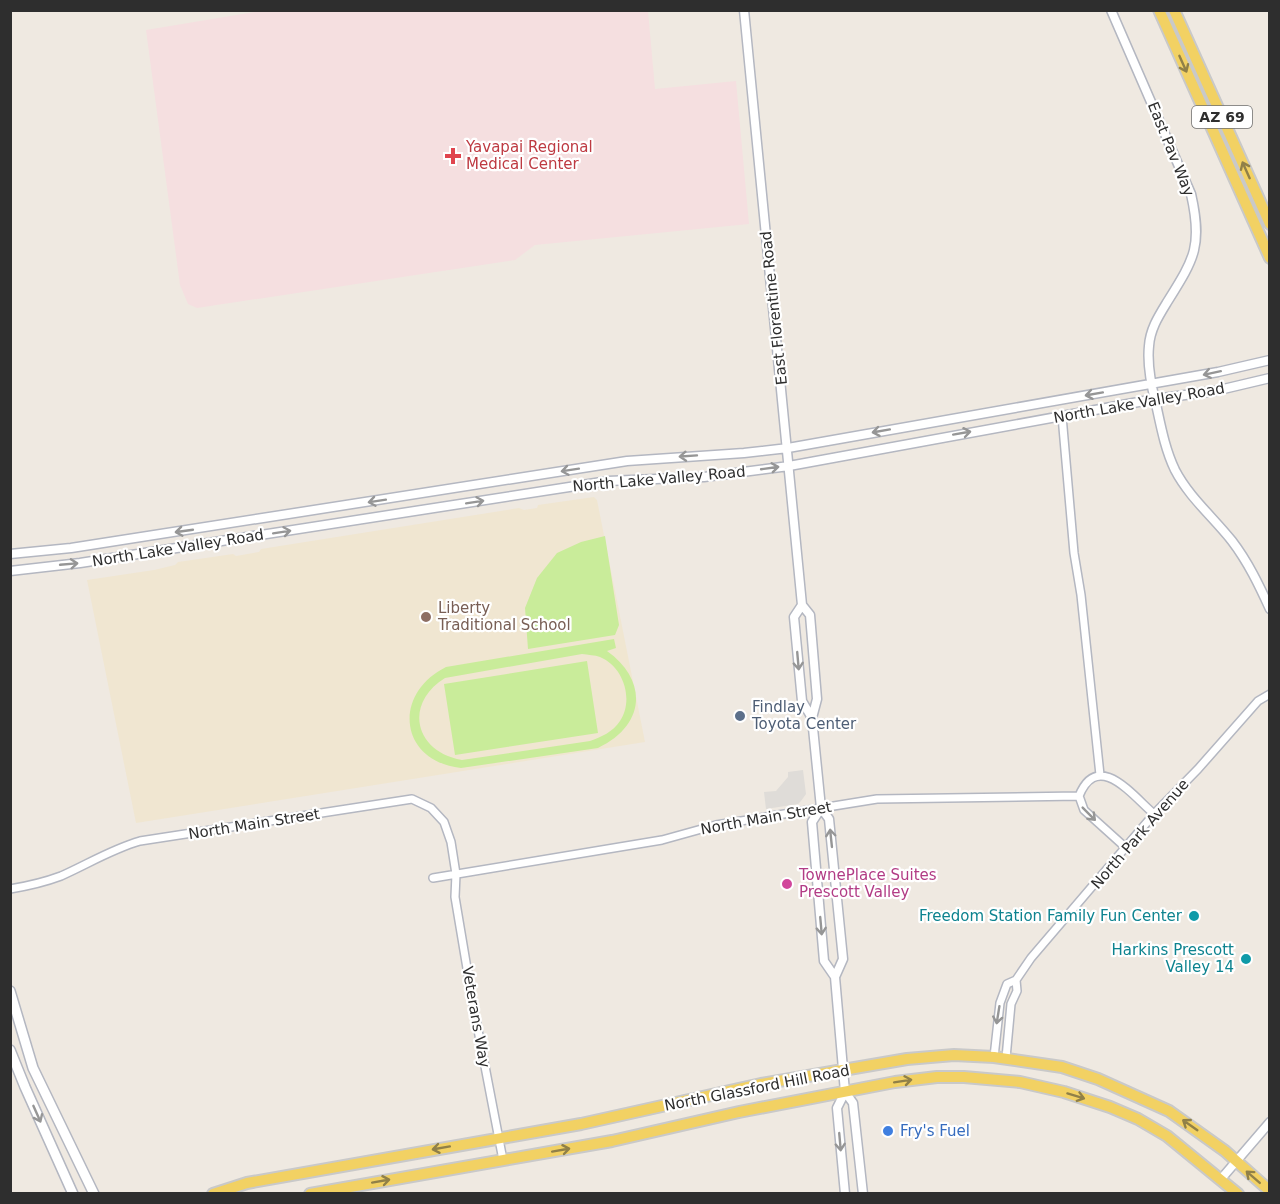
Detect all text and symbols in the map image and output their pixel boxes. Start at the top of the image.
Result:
one-way arrow [1178,54,1189,73]
street label: East Pav Way [1144,99,1198,199]
road number: AZ 69 [1192,106,1252,128]
place label: Yavapai Regional Medical Center [465,138,593,173]
marker: Yavapai Regional Medical Center [444,147,462,165]
one-way arrow [1239,162,1251,180]
street label: East Florentine Road [757,230,791,386]
one-way arrow [1203,368,1223,379]
street label: North Lake Valley Road [1052,379,1226,427]
one-way arrow [1085,388,1104,399]
one-way arrow [872,426,892,437]
one-way arrow [951,427,971,438]
one-way arrow [679,451,699,462]
street label: North Lake Valley Road [572,462,746,496]
one-way arrow [760,463,779,474]
one-way arrow [560,465,580,476]
one-way arrow [368,495,387,506]
one-way arrow [464,496,484,507]
one-way arrow [175,525,195,536]
street label: North Lake Valley Road [91,526,265,570]
one-way arrow [272,527,292,538]
one-way arrow [58,559,78,570]
place label: Liberty Traditional School [437,599,571,634]
marker: Liberty Traditional School [419,610,433,624]
one-way arrow [793,651,804,670]
place label: Findlay Toyota Center [751,698,857,733]
marker: Findlay Toyota Center [733,709,747,723]
street label: North Park Avenue [1087,775,1193,893]
street label: North Main Street [699,798,833,838]
street label: North Main Street [187,805,321,843]
one-way arrow [1082,807,1097,822]
one-way arrow [825,829,836,849]
place label: TownePlace Suites Prescott Valley [798,866,937,901]
marker: TownePlace Suites Prescott Valley [780,877,794,891]
place label: Freedom Station Family Fun Center [919,907,1183,925]
marker: Freedom Station Family Fun Center [1187,909,1201,923]
one-way arrow [816,915,827,935]
place label: Harkins Prescott Valley 14 [1112,941,1234,976]
marker: Harkins Prescott Valley 14 [1239,952,1253,966]
street label: Veterans Way [458,965,494,1069]
one-way arrow [992,1005,1003,1024]
street label: North Glassford Hill Road [663,1061,851,1115]
one-way arrow [892,1076,912,1087]
one-way arrow [1067,1091,1086,1102]
one-way arrow [32,1105,43,1123]
one-way arrow [1183,1119,1199,1131]
place label: Fry's Fuel [900,1122,970,1140]
marker: Fry's Fuel [881,1124,895,1138]
one-way arrow [835,1132,846,1151]
one-way arrow [432,1143,451,1154]
one-way arrow [550,1144,570,1155]
one-way arrow [1245,1170,1261,1183]
one-way arrow [371,1175,390,1186]

